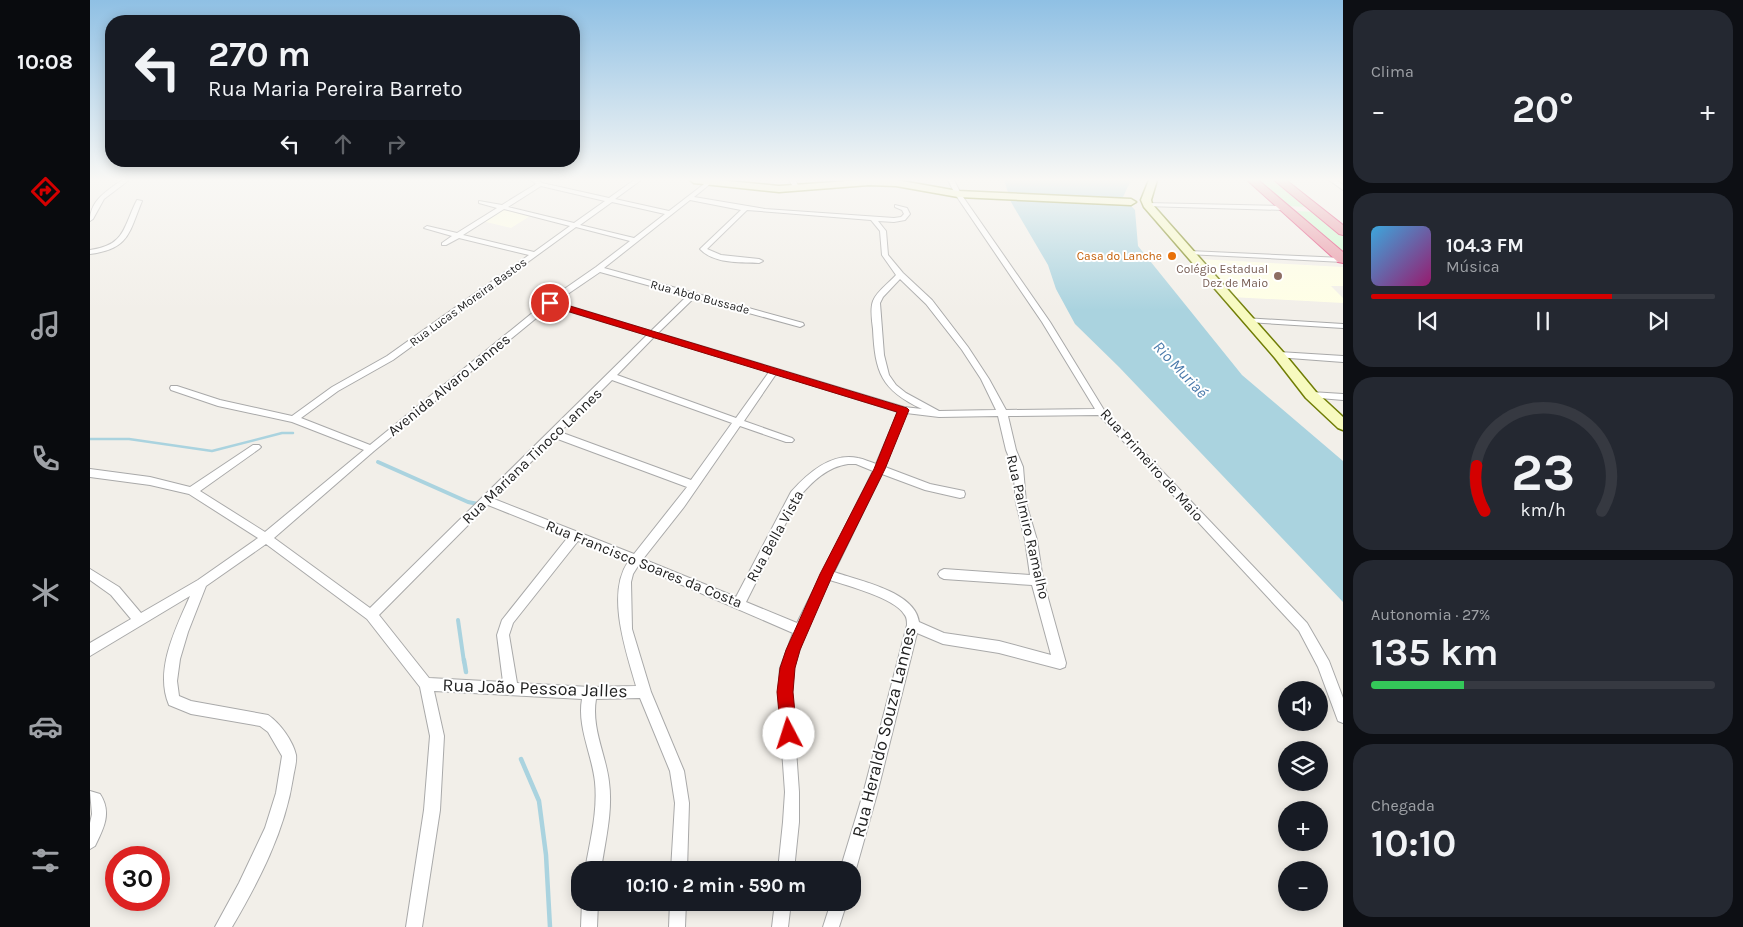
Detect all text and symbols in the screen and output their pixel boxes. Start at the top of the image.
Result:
text: 270 m [208,34,311,75]
icon: left [125,35,190,100]
text: 10:08 [17,49,73,75]
text: Clima [1371,62,1414,81]
text: Rua Maria Pereira Barreto [208,76,463,102]
text: 20° [1512,87,1574,132]
text: − [1371,94,1386,127]
text: + [1700,94,1715,127]
icon: left [276,130,304,158]
icon: ahead [329,130,357,158]
icon: right [382,130,410,158]
icon: directions [28,174,63,209]
text: 104.3 FM [1446,235,1524,257]
place label: Casa do Lanche [1077,249,1162,263]
marker: Casa do Lanche [1166,250,1178,262]
street label: Rua Lucas Moreira Bastos [407,255,529,349]
text: Música [1446,257,1499,276]
place label: Colégio Estadual Dez de Maio [1176,262,1268,290]
marker: Colégio Estadual Dez de Maio [1272,270,1284,282]
street label: Rua Abdo Bussade [649,277,751,317]
pin [529,282,571,324]
icon: arrive [536,289,564,317]
icon: previous [1414,307,1442,335]
icon: pause [1529,307,1557,335]
icon: next [1644,307,1672,335]
icon: music [28,308,63,343]
street label: Avenida Alvaro Lannes [384,330,514,440]
water label: Rio Muriaé [1150,337,1212,402]
street label: Rua Mariana Tinoco Lannes [458,384,606,528]
street label: Rua Primeiro de Maio [1097,405,1207,525]
icon: phone [28,441,63,476]
text: 23 [1511,442,1575,503]
street label: Rua Palmiro Ramalho [1003,453,1053,601]
street label: Rua Bella Vista [742,487,808,585]
text: km/h [1520,500,1566,521]
street label: Rua Francisco Soares da Costa [543,516,745,612]
icon: climate [28,575,63,610]
text: Autonomia · 27% [1371,605,1490,624]
street label: Rua Heraldo Souza Lannes [847,624,921,840]
text: 135 km [1371,630,1498,675]
street label: Rua João Pessoa Jalles [442,674,628,702]
map controls [1278,681,1328,911]
button: sound [1278,681,1328,731]
position arrow [762,707,814,759]
icon: car [28,709,63,744]
button: layers [1278,741,1328,791]
text: Chegada [1371,796,1435,815]
button: + [1278,801,1328,851]
text: 10:10 [1371,821,1456,866]
icon: filters [28,843,63,878]
speed limit sign: 30 [105,846,170,911]
button: − [1278,861,1328,911]
text: 10:10 · 2 min · 590 m [626,875,806,897]

